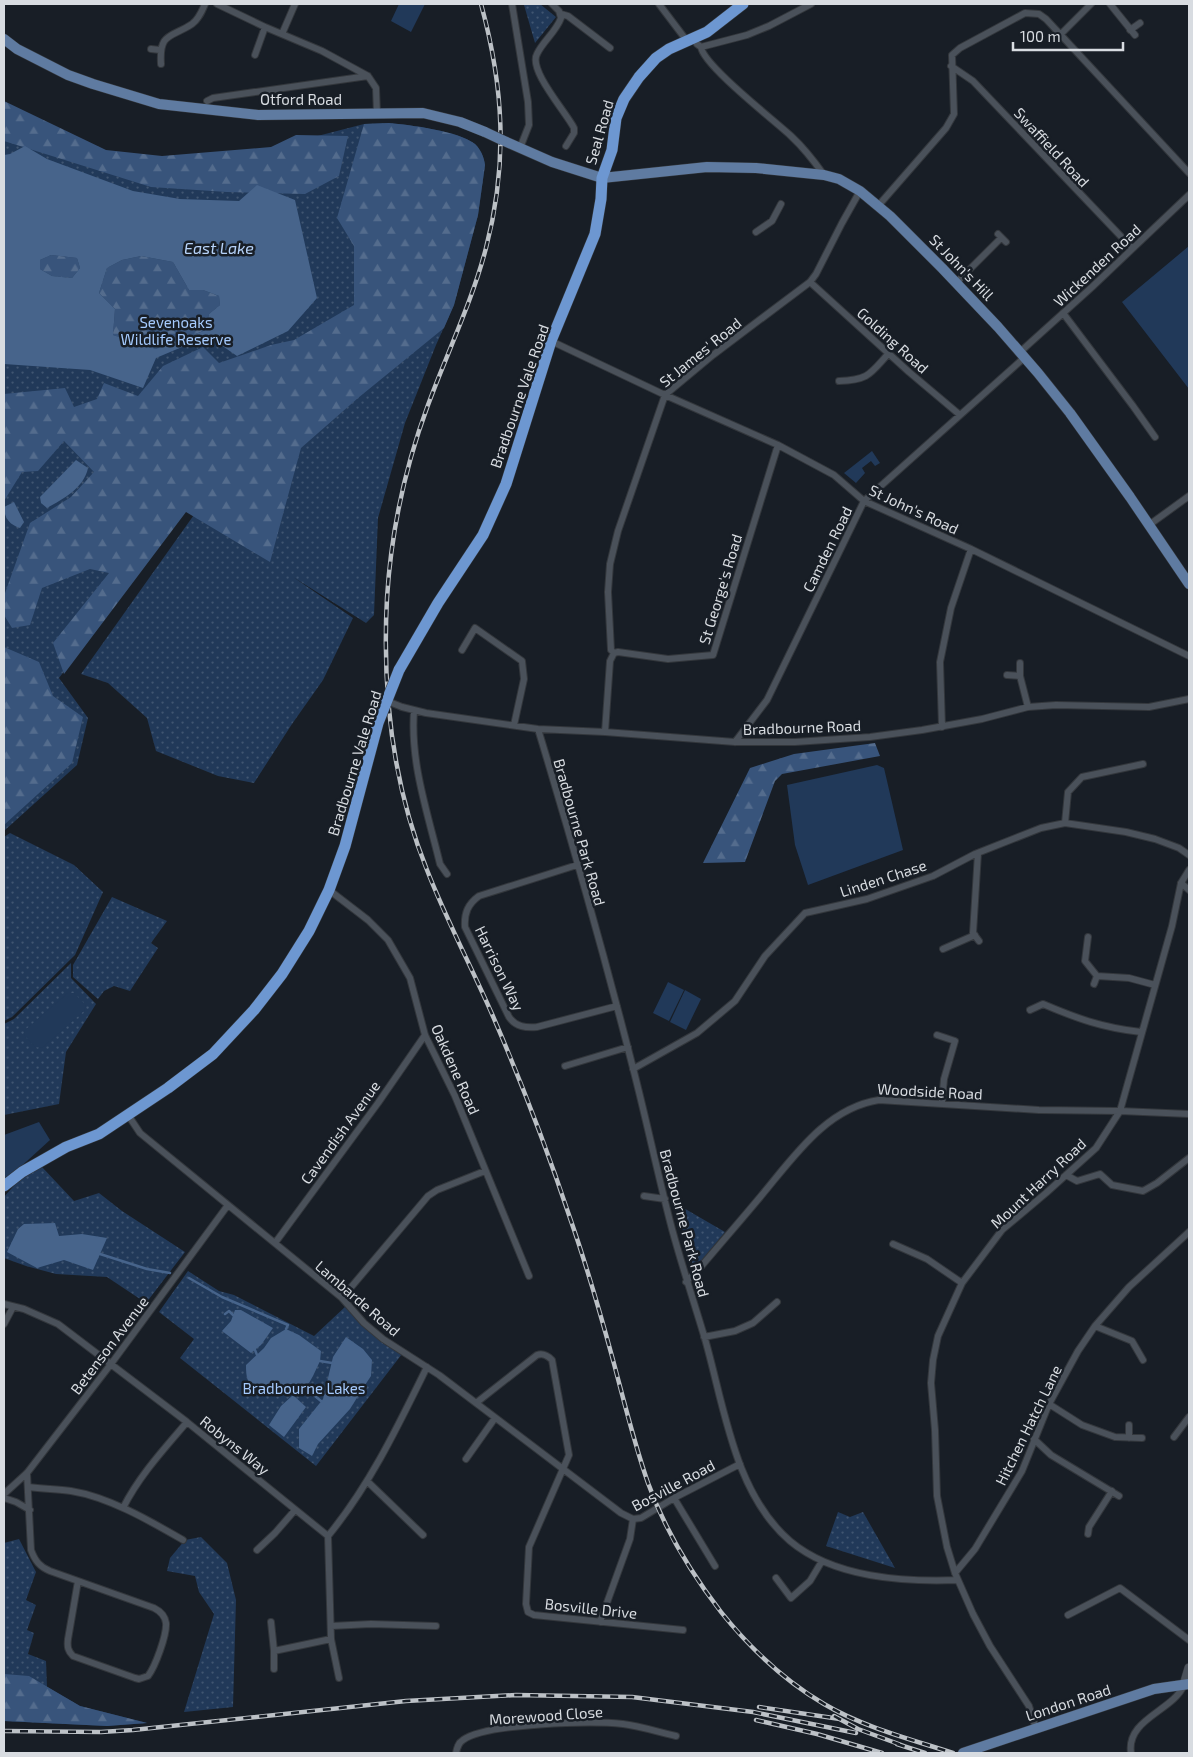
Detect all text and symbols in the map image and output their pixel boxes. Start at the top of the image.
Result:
scale bar [1013,20,1123,52]
text: 100 m [1020,27,1061,45]
street label: Otford Road [260,90,342,108]
street label: Seal Road [581,97,617,167]
street label: Swaffield Road [1011,104,1093,190]
street label: Wickenden Road [1050,220,1144,310]
street label: St John's Hill [926,230,998,304]
water label: East Lake [184,238,254,257]
street label: Golding Road [854,303,932,377]
park label: Sevenoaks Wildlife Reserve [120,313,232,348]
street label: St James' Road [655,314,745,390]
street label: Bradbourne Vale Road [486,322,552,470]
street label: St John's Road [866,480,962,538]
street label: Camden Road [798,503,856,595]
street label: St George's Road [695,532,745,646]
street label: Bradbourne Vale Road [323,688,385,838]
street label: Bradbourne Road [742,716,862,738]
street label: Bradbourne Park Road [550,756,610,908]
street label: Linden Chase [837,856,929,900]
street label: Harrison Way [472,923,528,1013]
street label: Oakdene Road [428,1021,484,1117]
street label: Cavendish Avenue [296,1077,384,1187]
street label: Woodside Road [877,1079,983,1103]
street label: Mount Harry Road [987,1134,1089,1232]
street label: Bradbourne Park Road [657,1147,713,1299]
street label: Lambarde Road [312,1256,404,1340]
street label: Betenson Avenue [66,1292,152,1398]
street label: Hitchen Hatch Lane [991,1362,1065,1488]
park label: Bradbourne Lakes [243,1379,365,1397]
street label: Robyns Way [197,1412,273,1478]
street label: Bosville Road [628,1455,718,1515]
street label: Bosville Drive [544,1594,638,1622]
street label: London Road [1023,1680,1113,1724]
street label: Morewood Close [488,1702,604,1728]

